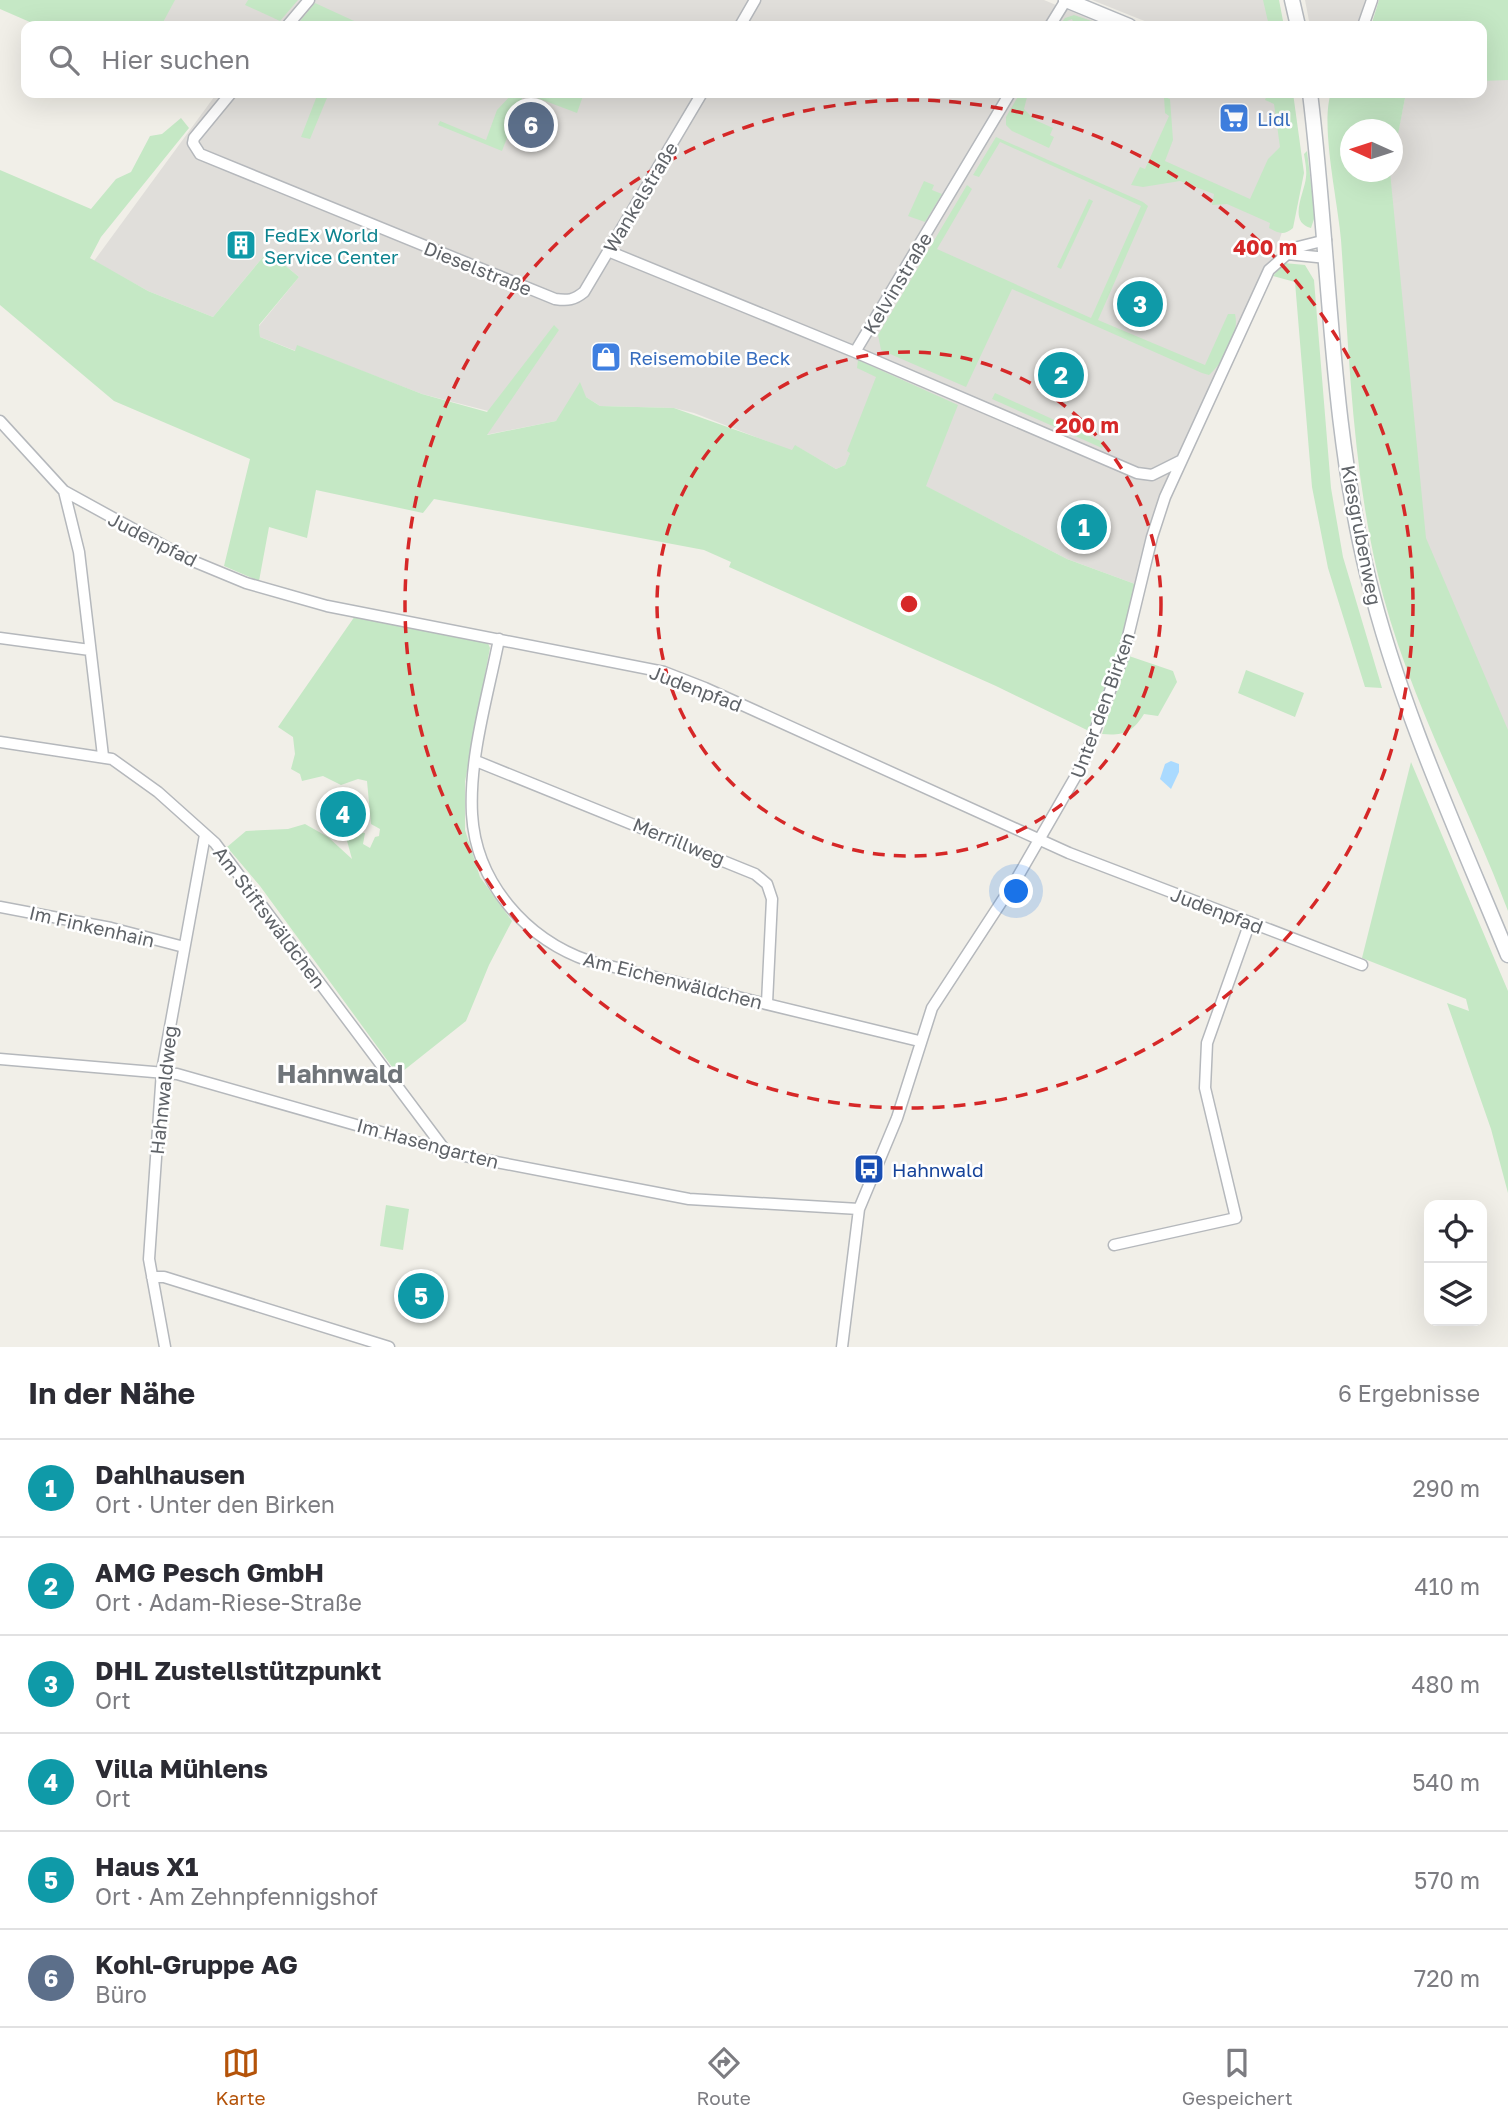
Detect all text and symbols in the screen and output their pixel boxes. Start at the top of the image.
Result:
search box [21,21,1487,98]
icon: search [45,41,83,79]
text: Hier suchen [101,44,250,75]
pin: 6 [508,99,554,151]
supermarket icon: Lidl [1217,101,1251,135]
place label: Lidl [1257,107,1291,130]
north arrow [1340,119,1403,182]
street label: Wankelstraße [598,137,682,257]
place label: FedEx World Service Center [264,223,399,268]
building icon: FedEx World Service Center [224,228,258,262]
street label: Kelvinstraße [858,228,936,338]
text: 400 m [1233,234,1297,260]
street label: Dieselstraße [421,236,535,300]
pin: 3 [1117,278,1163,330]
shop icon: Reisemobile Beck [589,340,623,374]
place label: Reisemobile Beck [629,346,791,369]
pin: 2 [1038,349,1084,401]
text: 200 m [1055,412,1119,438]
street label: Kiesgrubenweg [1337,463,1387,607]
pin: 1 [1061,501,1107,553]
street label: Judenpfad [105,507,201,571]
centre of rings [897,592,921,616]
street label: Unter den Birken [1065,629,1139,781]
street label: Judenpfad [647,660,745,716]
pin: 4 [320,788,366,840]
street label: Merrillweg [630,812,728,870]
street label: Am Stiftswäldchen [209,842,331,992]
your location [999,874,1033,908]
street label: Judenpfad [1168,882,1266,938]
street label: Im Finkenhain [27,900,157,952]
street label: Am Eichenwäldchen [581,947,765,1013]
street label: Hahnwaldweg [145,1024,181,1156]
district label: Hahnwald [277,1058,403,1089]
street label: Im Hasengarten [355,1113,501,1173]
bus stop icon: Hahnwald [852,1152,886,1186]
place label: Hahnwald [892,1158,984,1181]
map controls [1424,1200,1487,1326]
button: locate [1424,1200,1487,1263]
button: layers [1424,1263,1487,1326]
pin: 5 [398,1270,444,1322]
text: In der Nähe [28,1375,195,1411]
text: 6 Ergebnisse [1338,1379,1480,1407]
text: Dahlhausen [95,1459,245,1490]
text: 1 [45,1474,57,1502]
text: 290 m [1412,1474,1480,1502]
text: Ort · Unter den Birken [95,1490,335,1518]
text: AMG Pesch GmbH [95,1557,324,1588]
text: 2 [44,1572,58,1600]
text: 410 m [1414,1572,1480,1600]
text: Ort · Adam-Riese-Straße [95,1588,362,1616]
text: DHL Zustellstützpunkt [95,1655,382,1686]
text: 3 [44,1670,58,1698]
text: 480 m [1412,1670,1480,1698]
text: Ort [95,1686,131,1714]
text: Villa Mühlens [95,1753,268,1784]
text: 4 [44,1768,58,1796]
text: 540 m [1412,1768,1480,1796]
text: Ort [95,1784,131,1812]
text: Haus X1 [95,1851,198,1882]
text: 5 [44,1866,58,1894]
text: 570 m [1414,1866,1480,1894]
text: Ort · Am Zehnpfennigshof [95,1882,378,1910]
text: Kohl-Gruppe AG [95,1949,298,1980]
text: 6 [44,1964,58,1992]
text: 720 m [1414,1964,1480,1992]
text: Büro [95,1980,147,2008]
tab: Karte [215,2044,266,2109]
tab: Route [697,2044,751,2109]
tab: Gespeichert [1182,2044,1292,2109]

